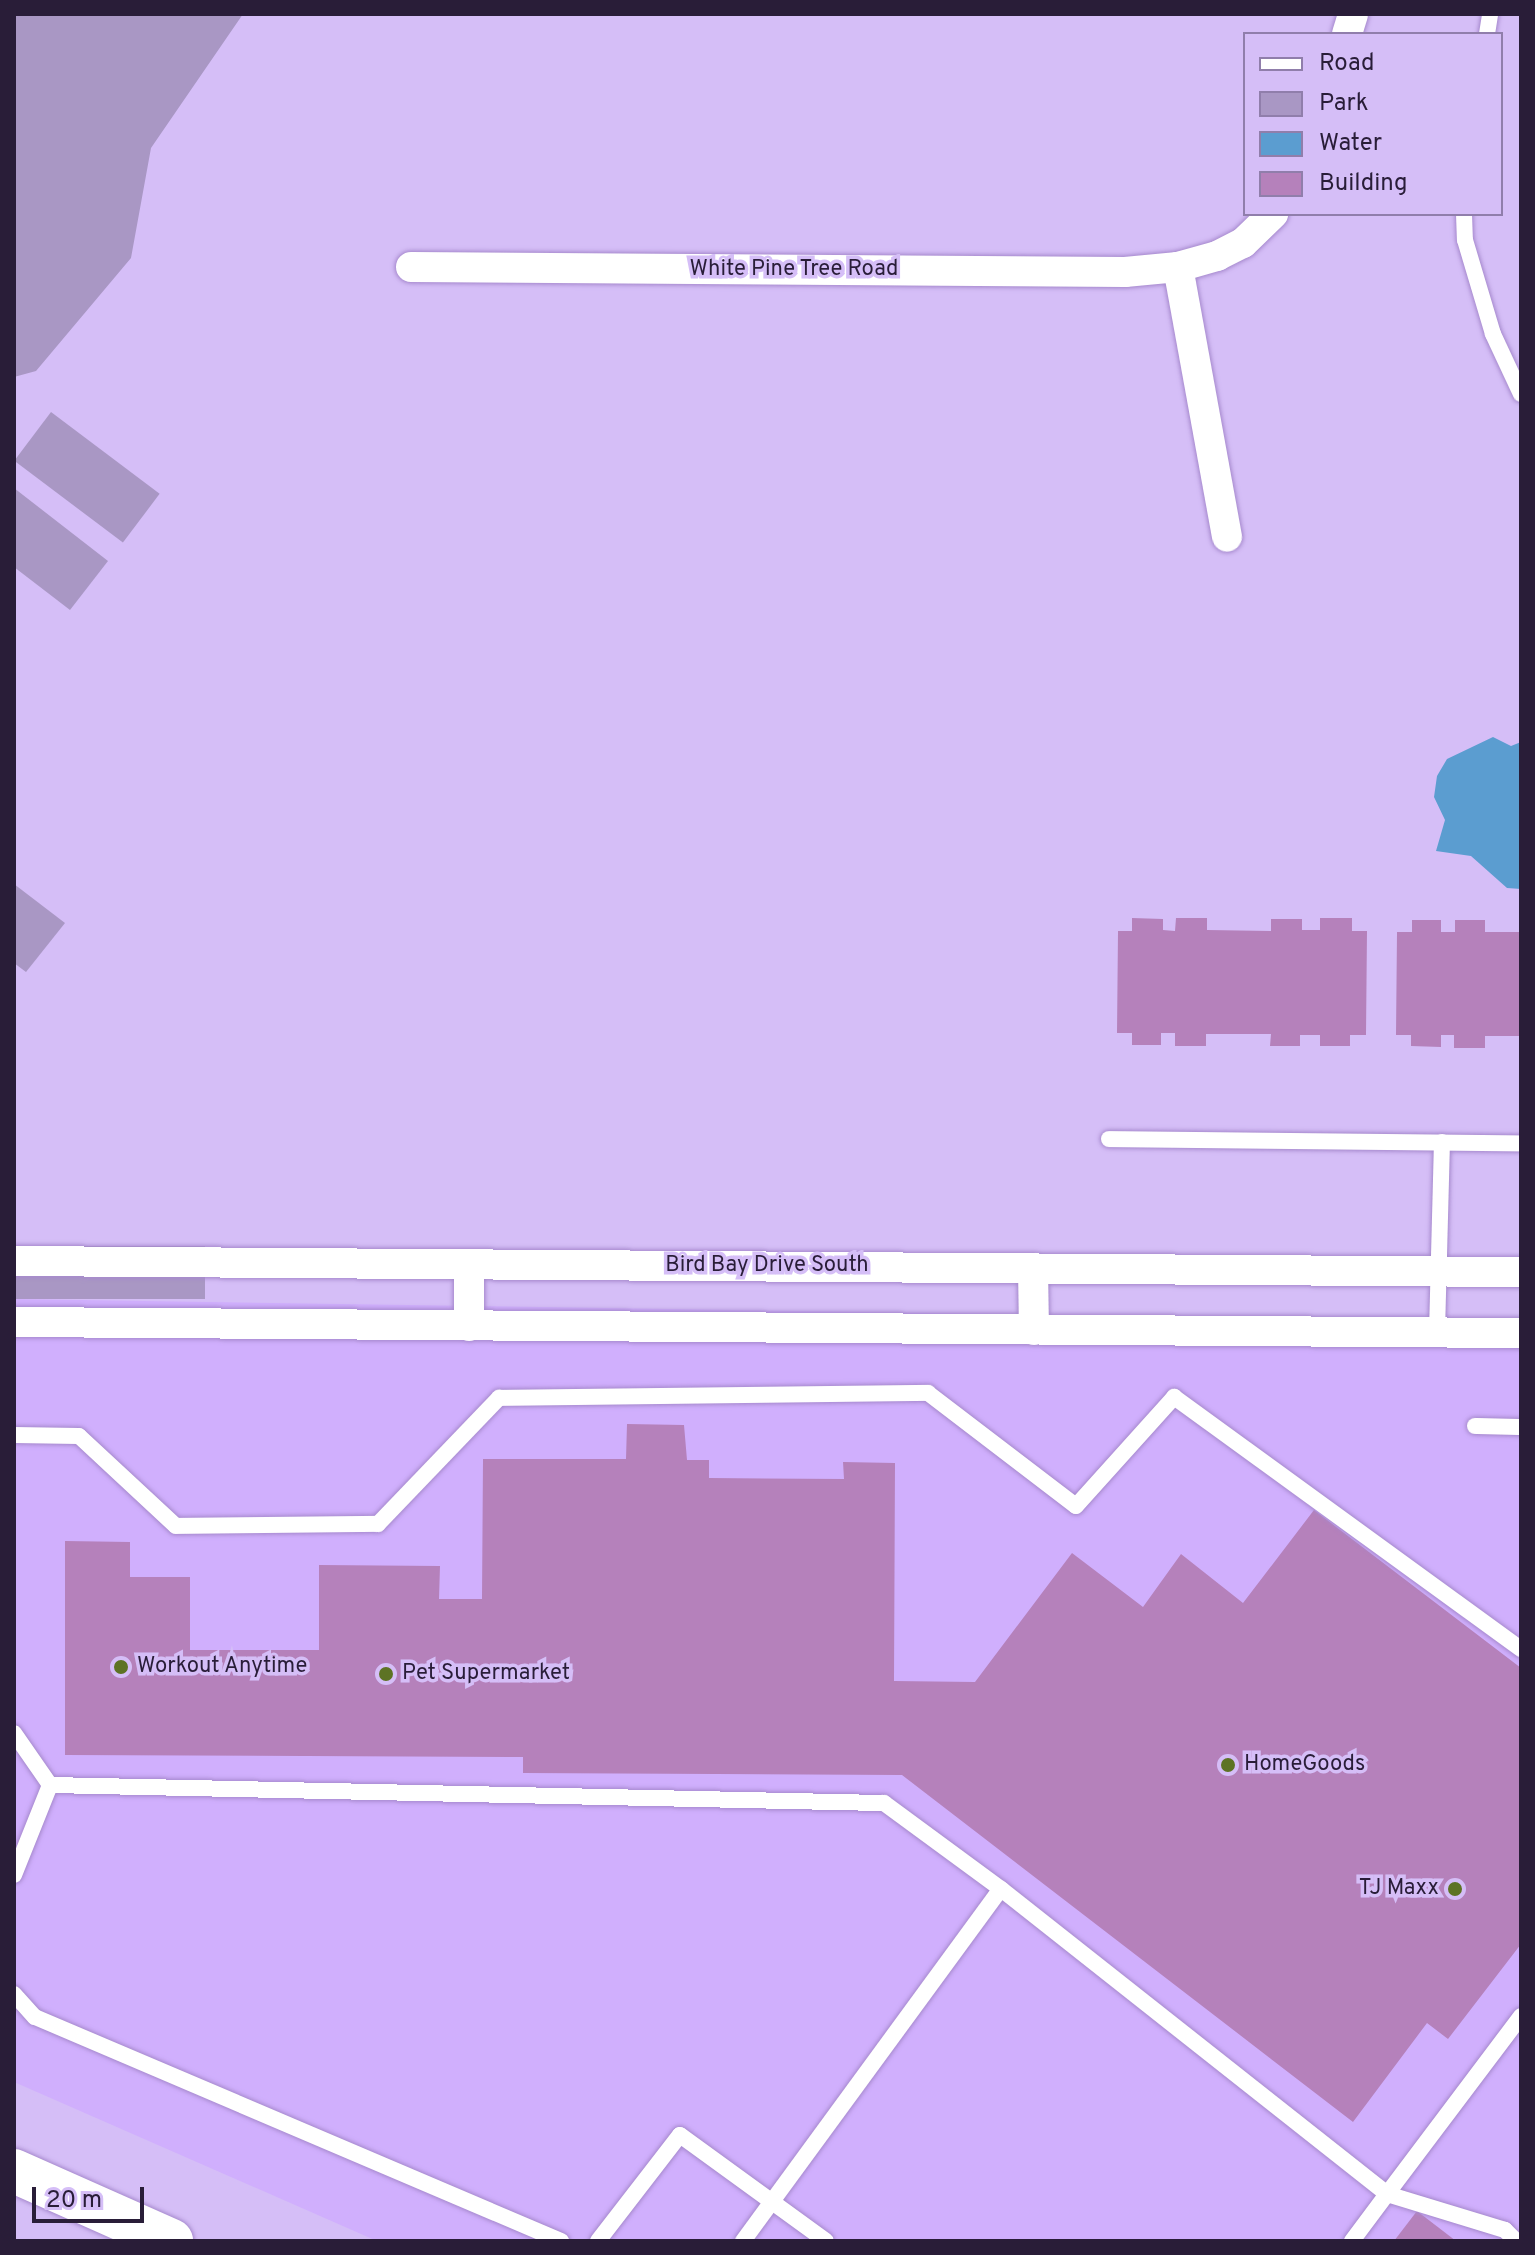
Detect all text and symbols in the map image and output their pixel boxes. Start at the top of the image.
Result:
legend [1243,32,1503,216]
text: Road [1319,49,1375,79]
text: Park [1319,89,1369,119]
text: Water [1319,129,1382,159]
text: Building [1319,169,1408,199]
street label: White Pine Tree Road [689,257,899,283]
street label: Bird Bay Drive South [665,1253,869,1279]
place label: Workout Anytime [137,1654,308,1680]
marker: Workout Anytime [112,1658,130,1676]
place label: Pet Supermarket [402,1661,570,1687]
marker: Pet Supermarket [377,1665,395,1683]
place label: HomeGoods [1244,1752,1365,1778]
marker: HomeGoods [1219,1756,1237,1774]
place label: TJ Maxx [1359,1876,1439,1902]
marker: TJ Maxx [1446,1880,1464,1898]
scale bar [36,2171,148,2221]
text: 20 m [46,2186,102,2216]

